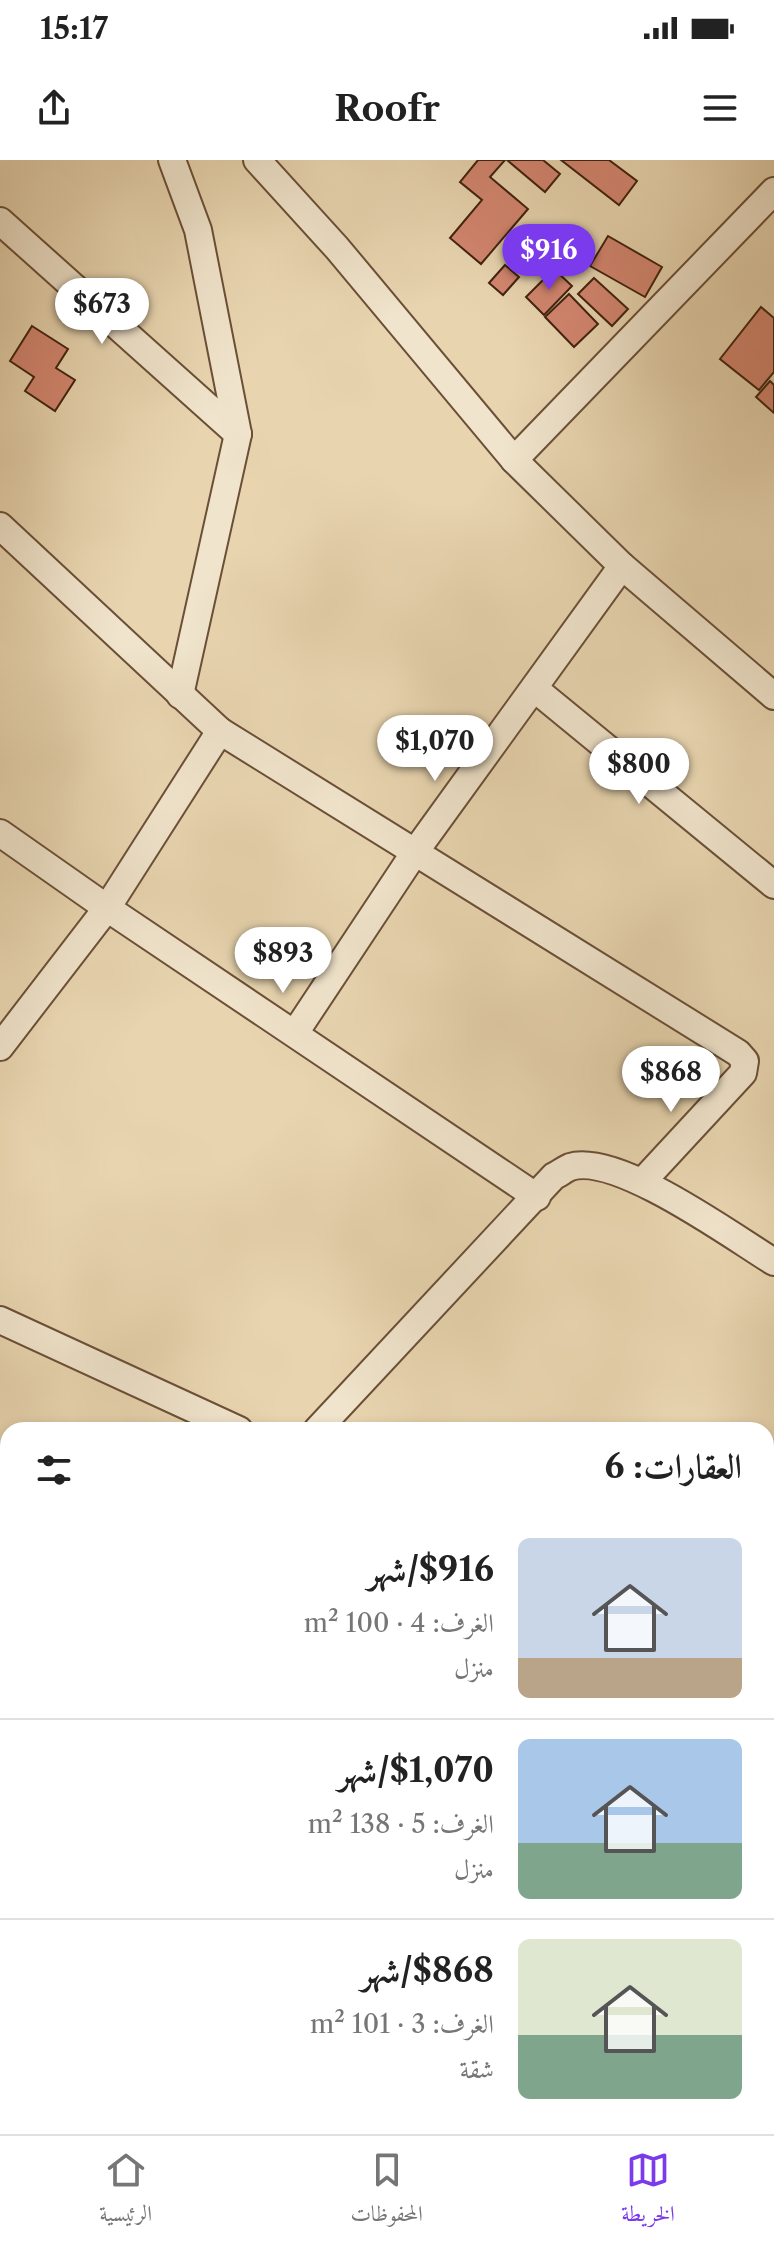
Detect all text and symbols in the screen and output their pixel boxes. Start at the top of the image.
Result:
text: 15:17 [40,10,108,47]
icon: share [32,86,76,130]
text: Roofr [334,86,440,130]
icon: menu [698,86,742,130]
pin: $916 [502,224,596,292]
text: $916 [520,234,578,266]
pin: $673 [55,278,149,346]
text: $673 [73,288,131,320]
pin: $1,070 [370,715,500,783]
text: $1,070 [395,725,475,757]
pin: $800 [592,738,686,806]
text: $800 [607,748,671,780]
pin: $893 [236,927,330,995]
text: $893 [253,937,313,969]
pin: $868 [624,1046,718,1114]
text: $868 [640,1056,702,1088]
text: العقارات: 6 [604,1445,742,1487]
icon: filters [32,1448,76,1492]
text: $916/شهر [367,1548,494,1590]
icon: home [582,1570,678,1666]
text: الغرف: 4 · 100 m² [304,1607,494,1639]
text: منزل [454,1652,494,1684]
text: $1,070/شهر [338,1749,494,1791]
icon: home [582,1771,678,1867]
text: الغرف: 5 · 138 m² [308,1808,494,1840]
text: منزل [454,1853,494,1885]
text: $868/شهر [361,1949,494,1991]
icon: home [582,1971,678,2067]
text: الغرف: 3 · 101 m² [310,2008,494,2040]
text: شقة [460,2053,494,2085]
tab: الرئيسية [99,2148,152,2235]
tab: المحفوظات [350,2148,423,2235]
tab: الخريطة [621,2148,675,2235]

